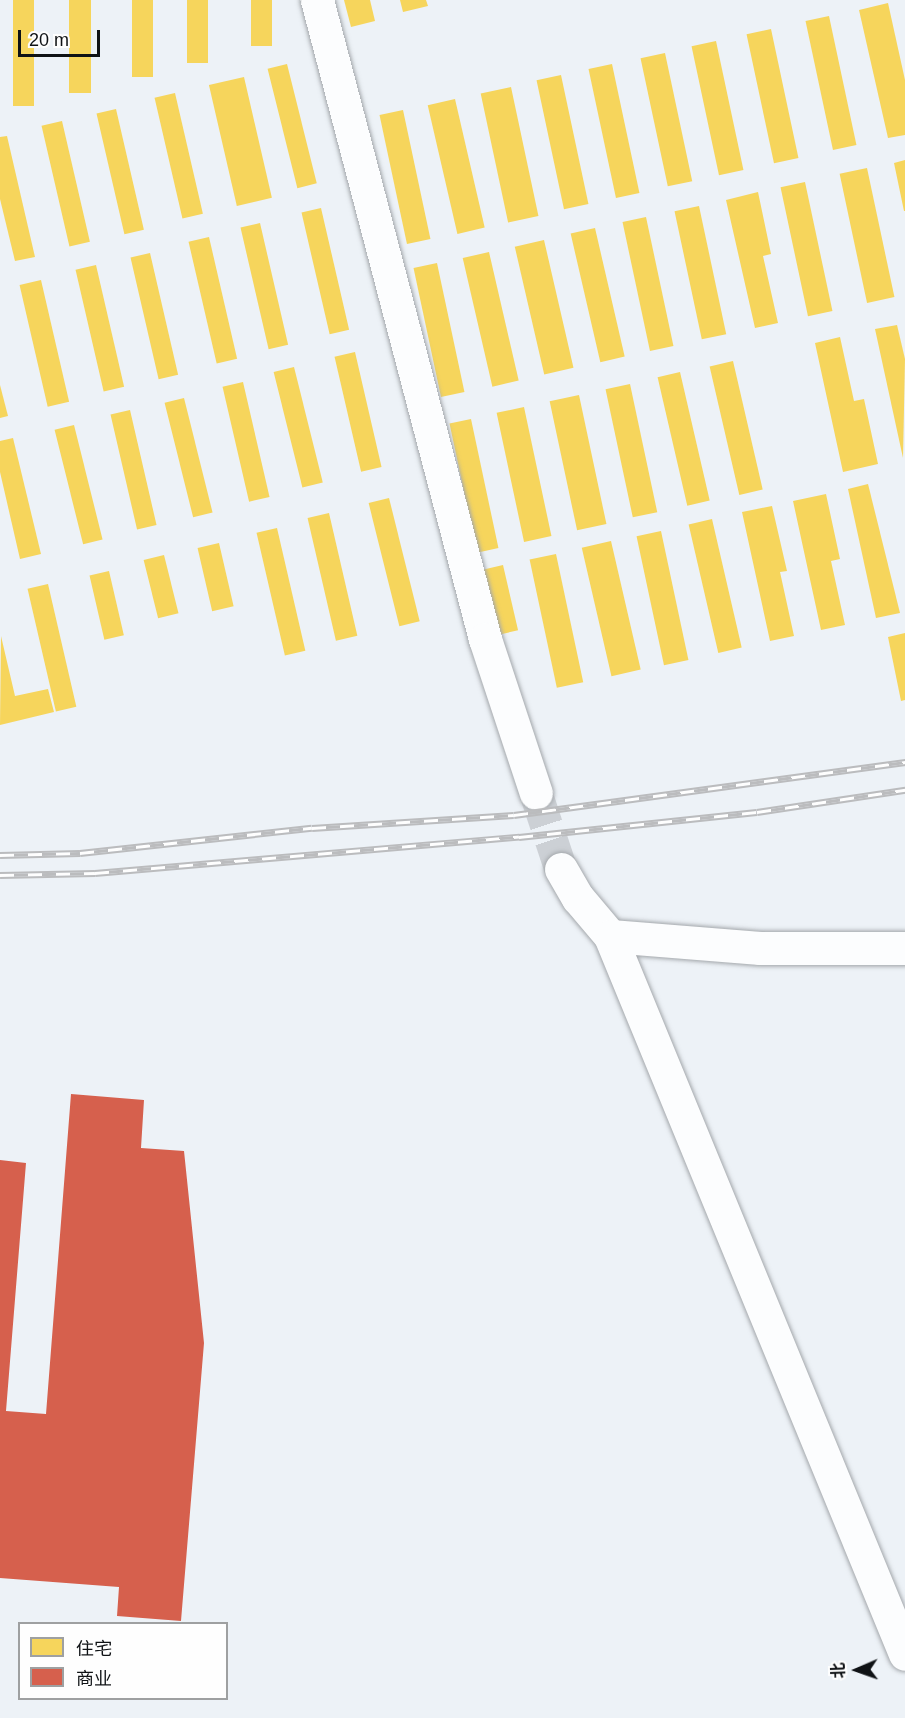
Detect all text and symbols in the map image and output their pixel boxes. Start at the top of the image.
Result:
scale bar [21,18,104,56]
text: 20 m [29,30,69,50]
legend [18,1622,228,1700]
text: 住宅 [76,1639,112,1659]
north arrow [827,1640,887,1700]
text: 北 [830,1662,847,1679]
text: 商业 [76,1669,112,1689]

